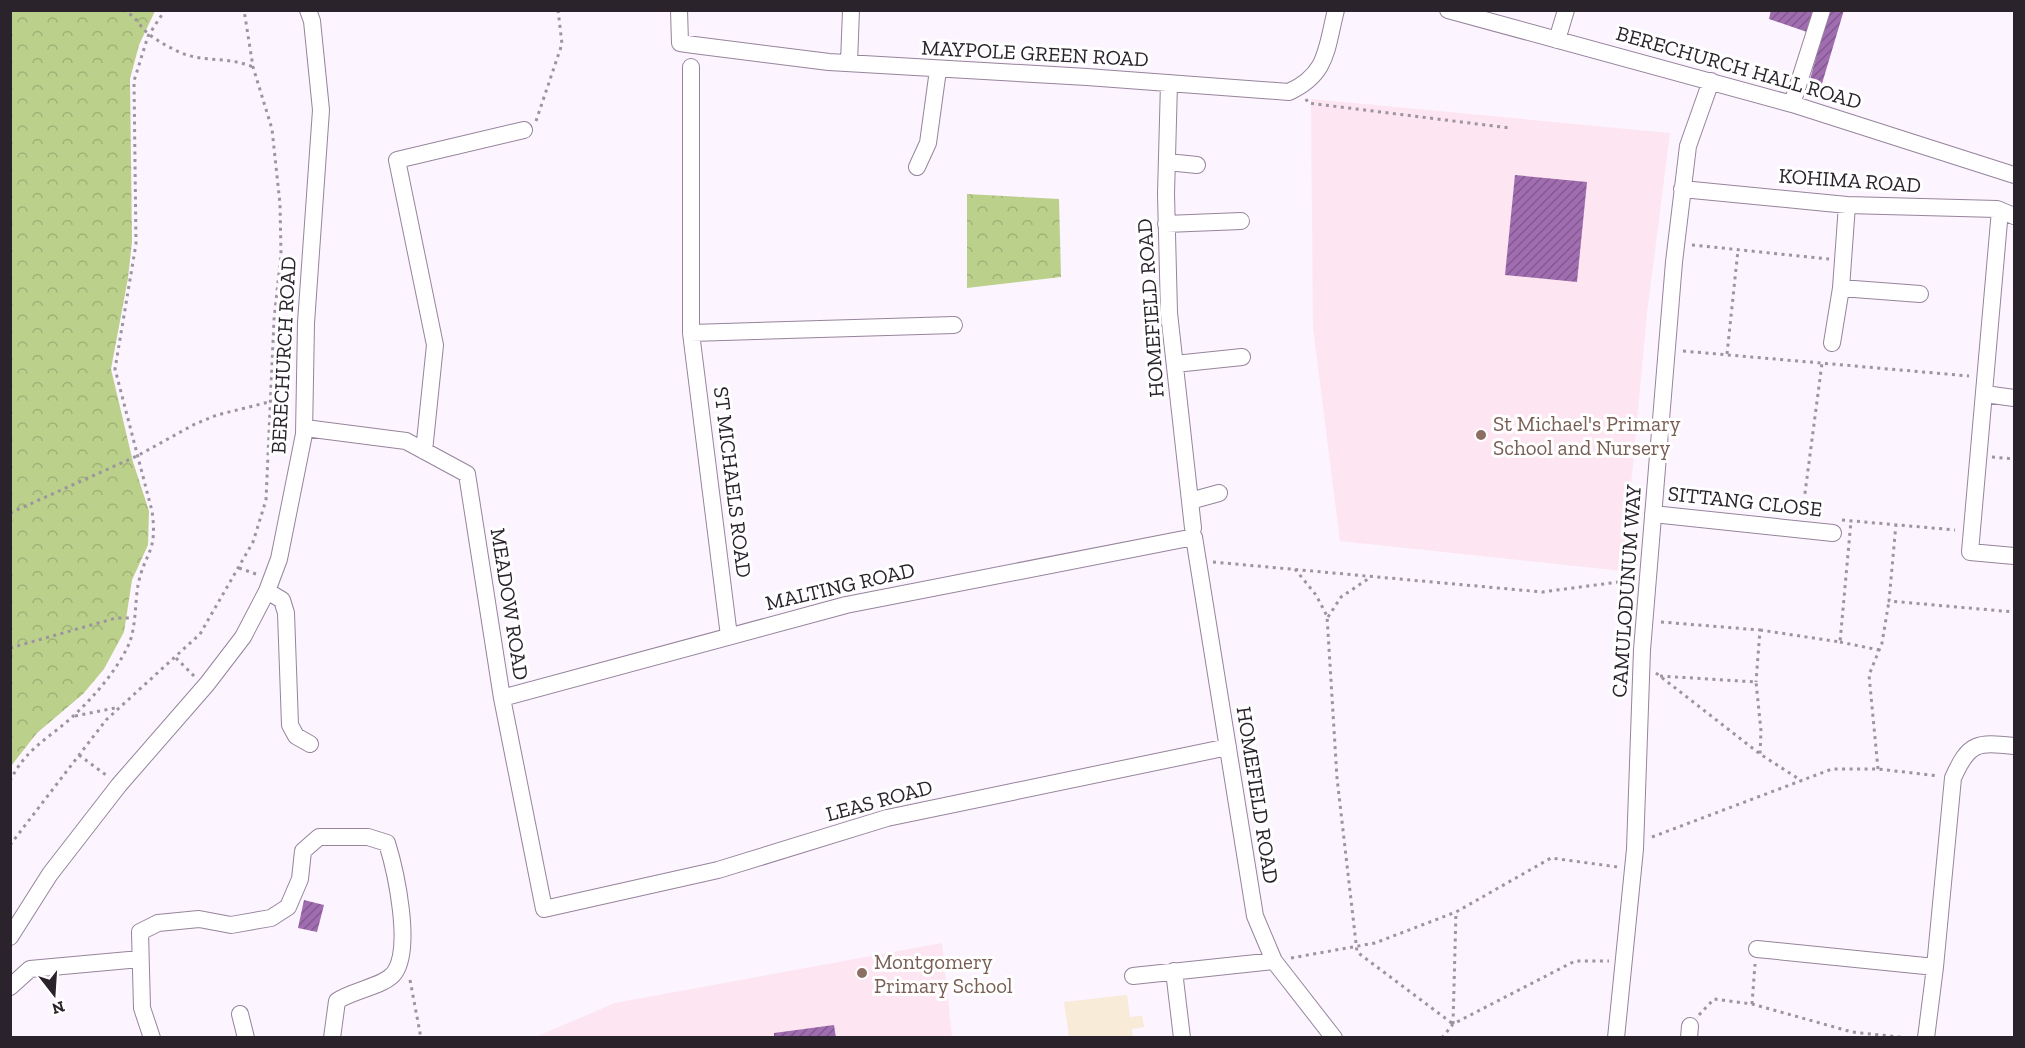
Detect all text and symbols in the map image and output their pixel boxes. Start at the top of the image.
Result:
street label: BERECHURCH HALL ROAD [1613,20,1865,114]
street label: MAYPOLE GREEN ROAD [921,35,1149,71]
street label: KOHIMA ROAD [1778,163,1922,197]
street label: HOMEFIELD ROAD [1131,218,1169,398]
street label: BERECHURCH ROAD [265,256,301,454]
street label: ST MICHAELS ROAD [709,385,757,579]
place label: St Michael's Primary School and Nursery [1493,411,1681,460]
marker: St Michael's Primary School and Nursery [1474,428,1488,442]
street label: SITTANG CLOSE [1667,480,1823,522]
street label: CAMULODUNUM WAY [1606,484,1646,698]
street label: MEADOW ROAD [486,526,534,682]
street label: MALTING ROAD [763,557,917,615]
street label: HOMEFIELD ROAD [1232,705,1284,885]
street label: LEAS ROAD [823,774,935,826]
place label: Montgomery Primary School [874,949,1013,998]
north arrow [24,964,84,1024]
marker: Montgomery Primary School [855,966,869,980]
text: N [50,997,67,1019]

